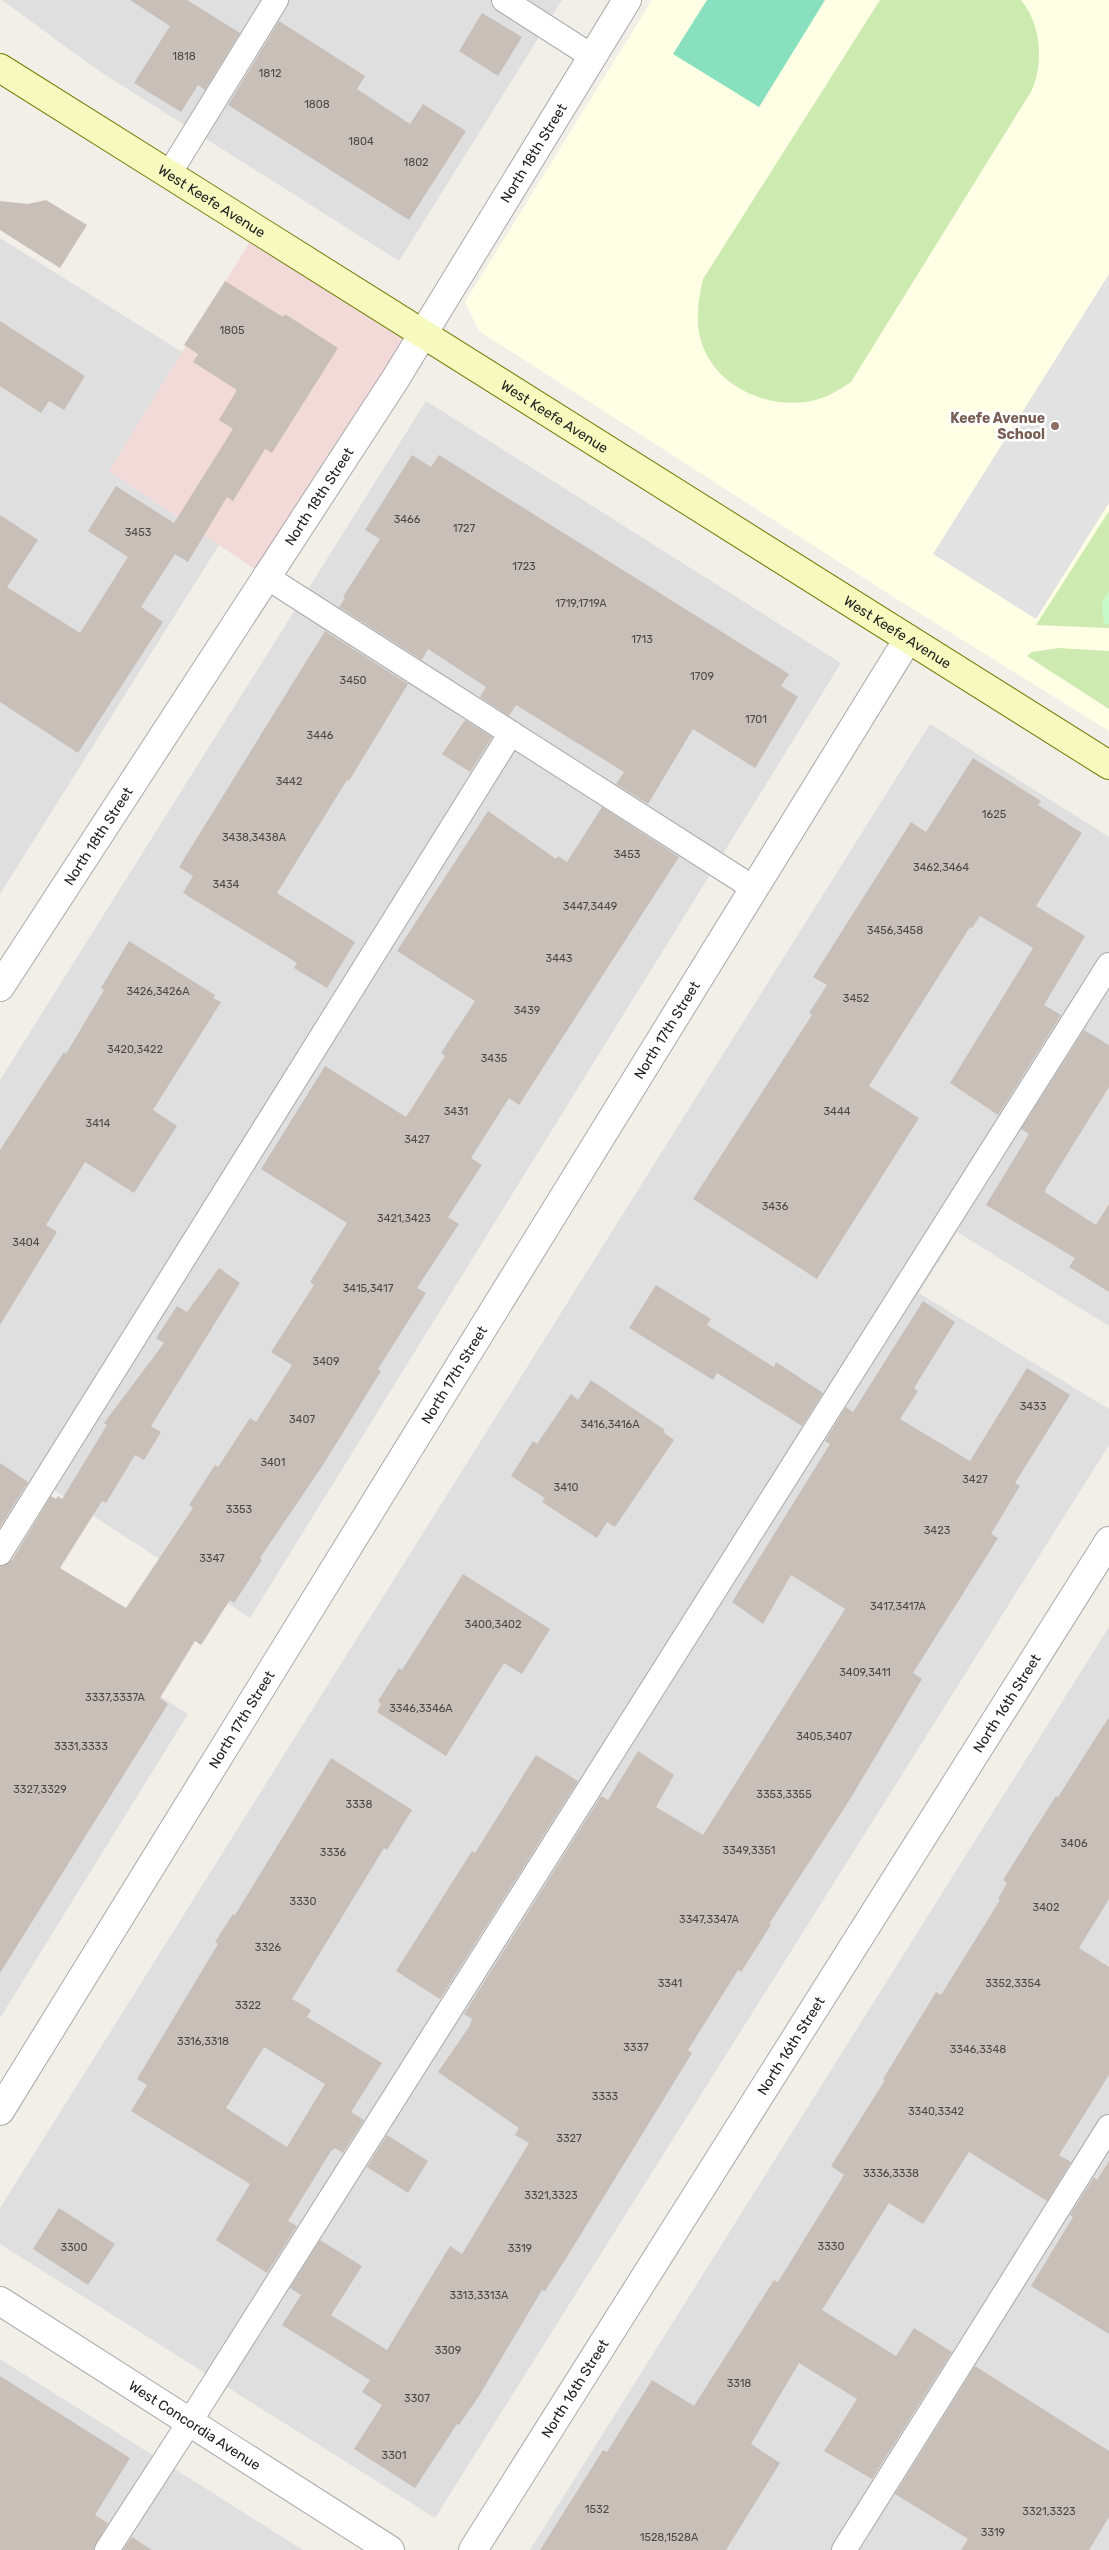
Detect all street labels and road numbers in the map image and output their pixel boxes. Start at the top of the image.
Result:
street label: North 18th Street [497,100,571,206]
street label: West Keefe Avenue [155,161,269,241]
street label: West Keefe Avenue [498,376,612,457]
street label: North 18th Street [281,444,357,549]
street label: West Keefe Avenue [841,592,954,672]
street label: North 18th Street [60,783,136,888]
street label: North 17th Street [630,978,704,1082]
street label: North 17th Street [418,1322,491,1427]
street label: North 16th Street [969,1650,1044,1756]
street label: North 17th Street [205,1667,278,1771]
street label: North 16th Street [753,1993,828,2098]
street label: North 16th Street [538,2336,612,2441]
street label: West Concordia Avenue [126,2377,264,2474]

